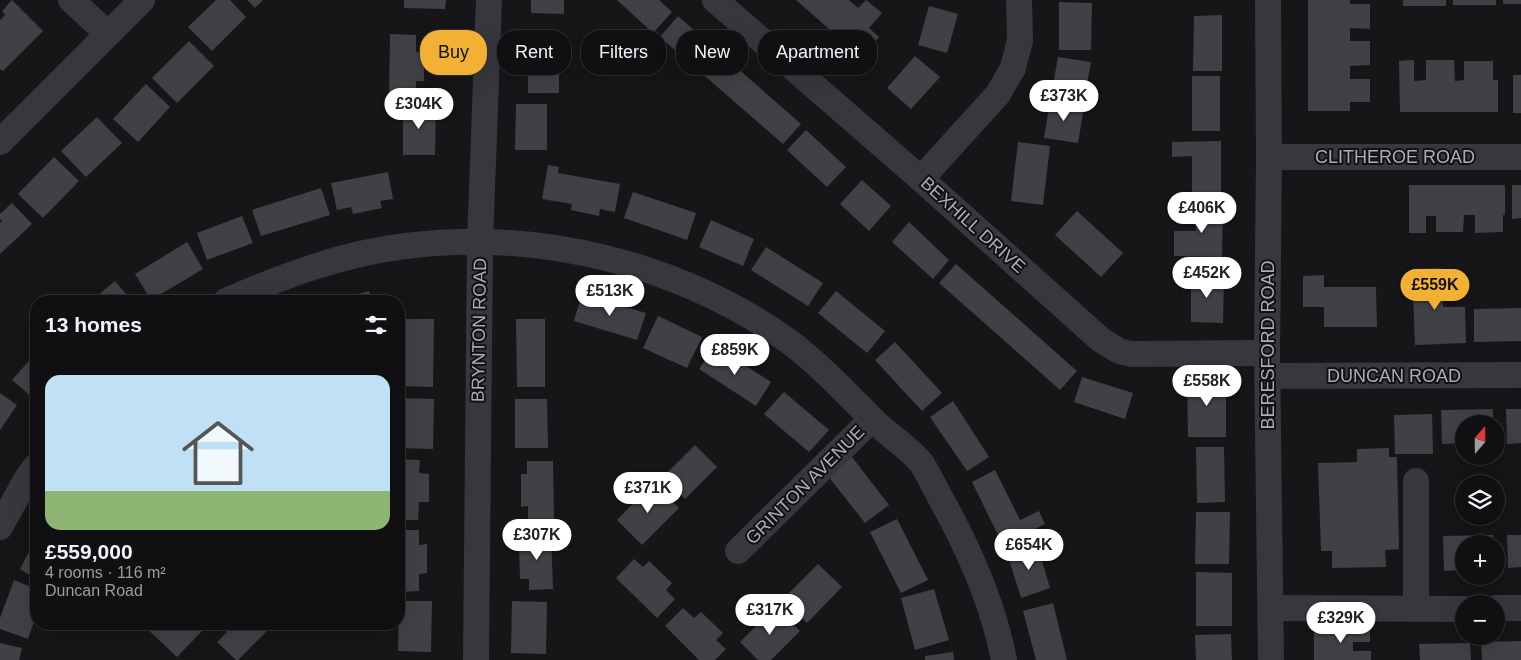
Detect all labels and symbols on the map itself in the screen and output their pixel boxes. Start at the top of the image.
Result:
pin: £373K [1029,80,1099,122]
pin: £304K [384,88,454,130]
street label: CLITHEROE ROAD [1315,147,1475,167]
street label: BEXHILL DRIVE [917,173,1029,277]
pin: £406K [1167,192,1237,234]
pin: £452K [1172,256,1242,299]
street label: BRYNTON ROAD [468,258,490,402]
street label: BERESFORD ROAD [1258,260,1278,430]
pin: £559K [1400,268,1470,311]
pin: £513K [575,274,645,317]
pin: £859K [700,334,770,376]
pin: £558K [1172,364,1242,407]
street label: DUNCAN ROAD [1327,366,1461,386]
north arrow [1455,415,1505,465]
street label: GRINTON AVENUE [742,422,868,548]
pin: £371K [613,472,683,514]
pin: £307K [502,518,572,561]
pin: £654K [994,528,1064,571]
pin: £317K [735,594,805,636]
pin: £329K [1306,602,1376,644]

